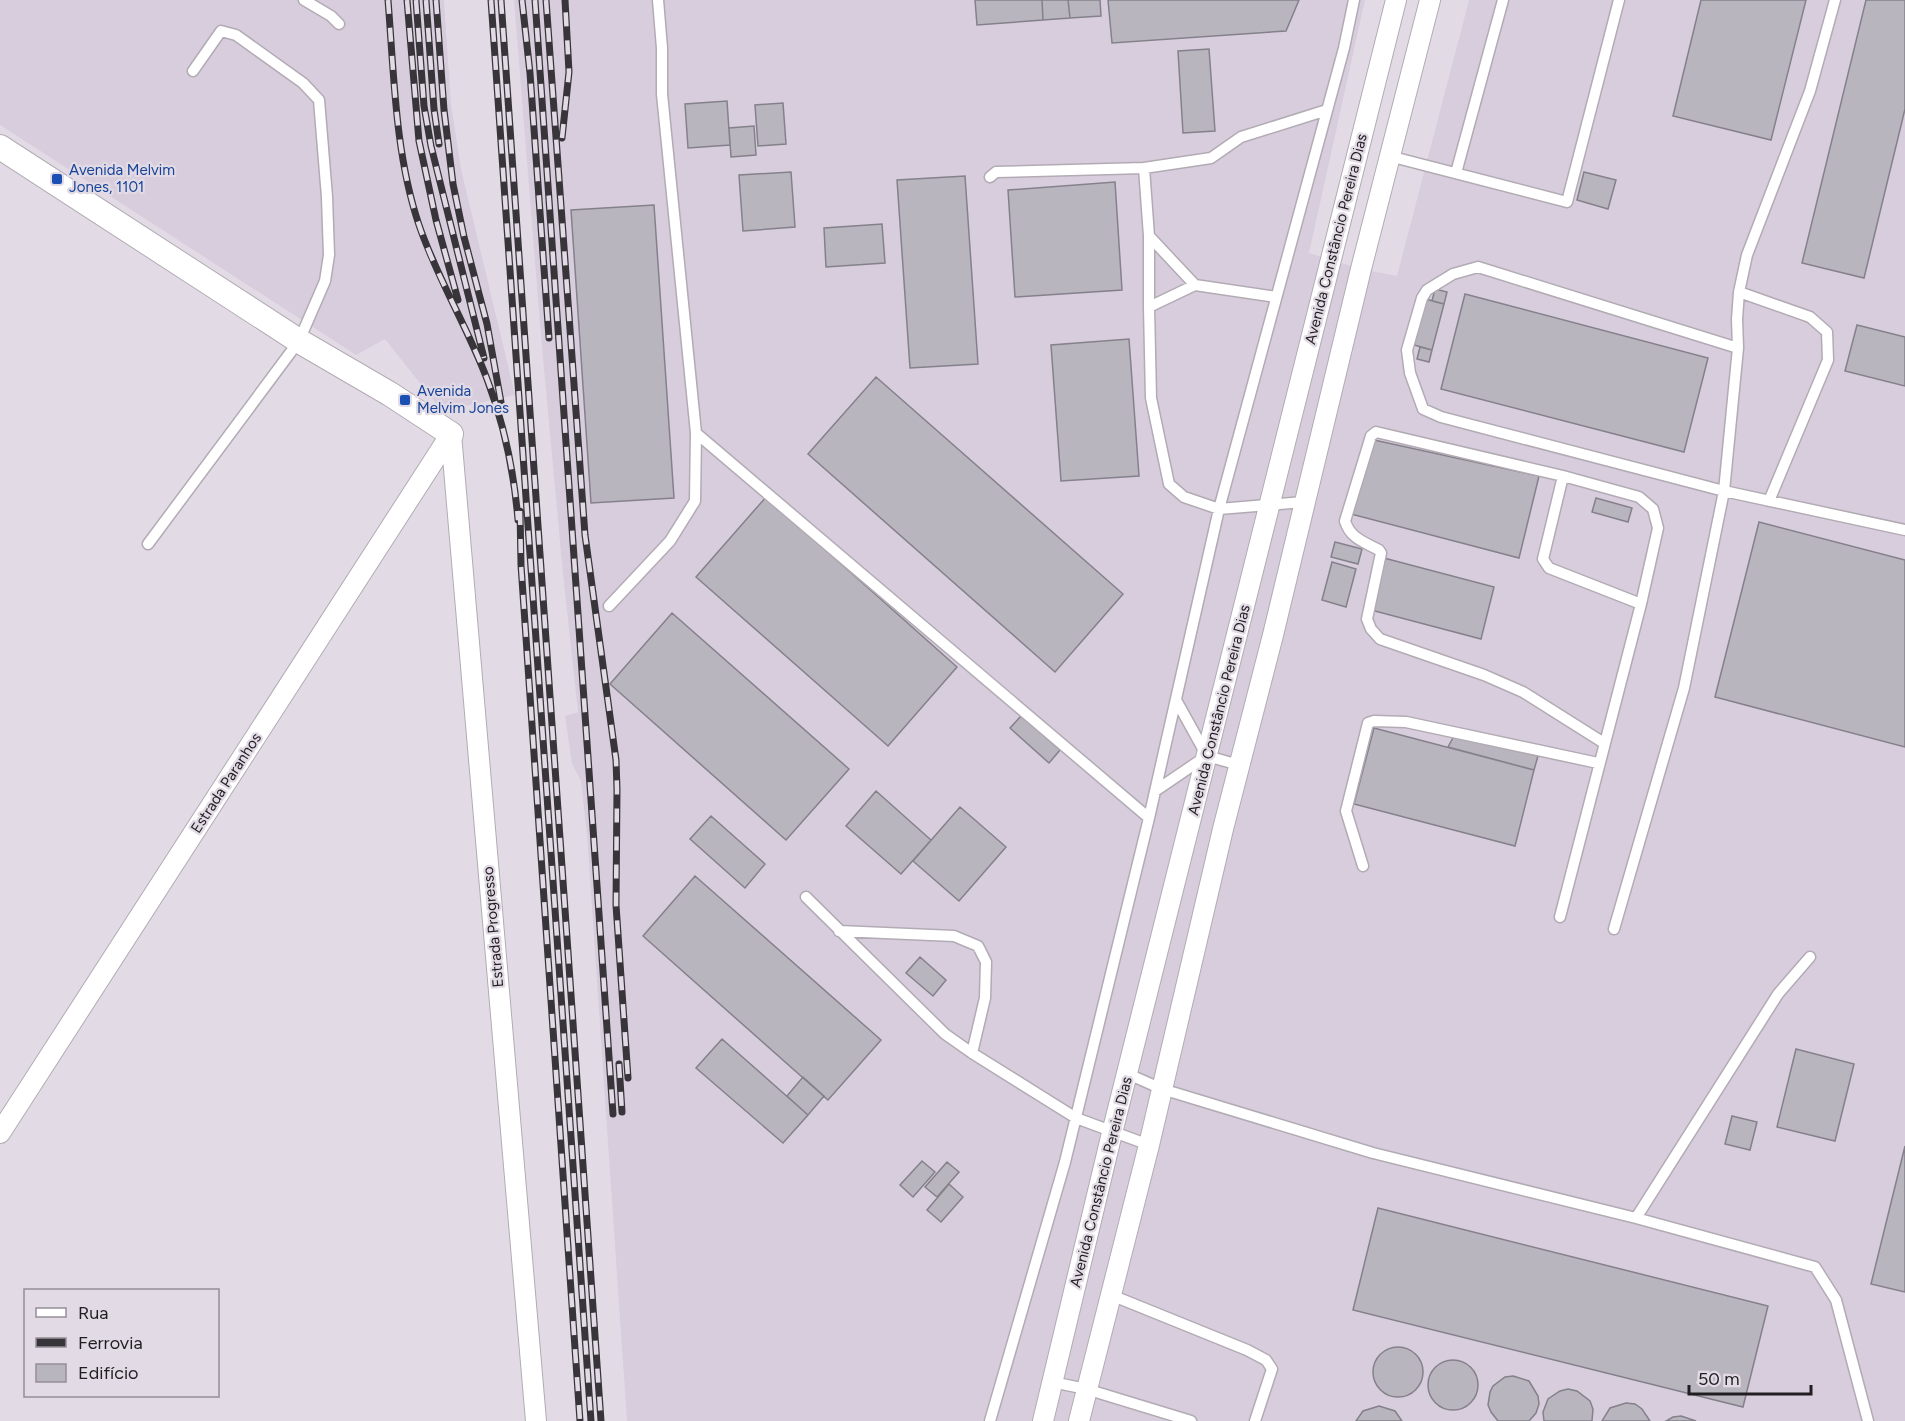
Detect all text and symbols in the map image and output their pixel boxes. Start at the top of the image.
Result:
street label: Avenida Constâncio Pereira Dias [1301,132,1371,346]
place label: Avenida Melvim Jones, 1101 [69,161,175,196]
marker: Avenida Melvim Jones, 1101 [50,172,64,186]
place label: Avenida Melvim Jones [417,382,509,417]
marker: Avenida Melvim Jones [398,393,412,407]
street label: Avenida Constâncio Pereira Dias [1184,603,1254,817]
street label: Estrada Paranhos [187,730,265,836]
street label: Estrada Progresso [479,865,507,988]
street label: Avenida Constâncio Pereira Dias [1066,1075,1136,1289]
legend [24,1289,219,1397]
text: Rua [78,1302,109,1324]
text: Ferrovia [78,1332,143,1354]
scale bar [1689,1358,1810,1396]
text: Edifício [78,1362,139,1384]
text: 50 m [1698,1368,1740,1390]

